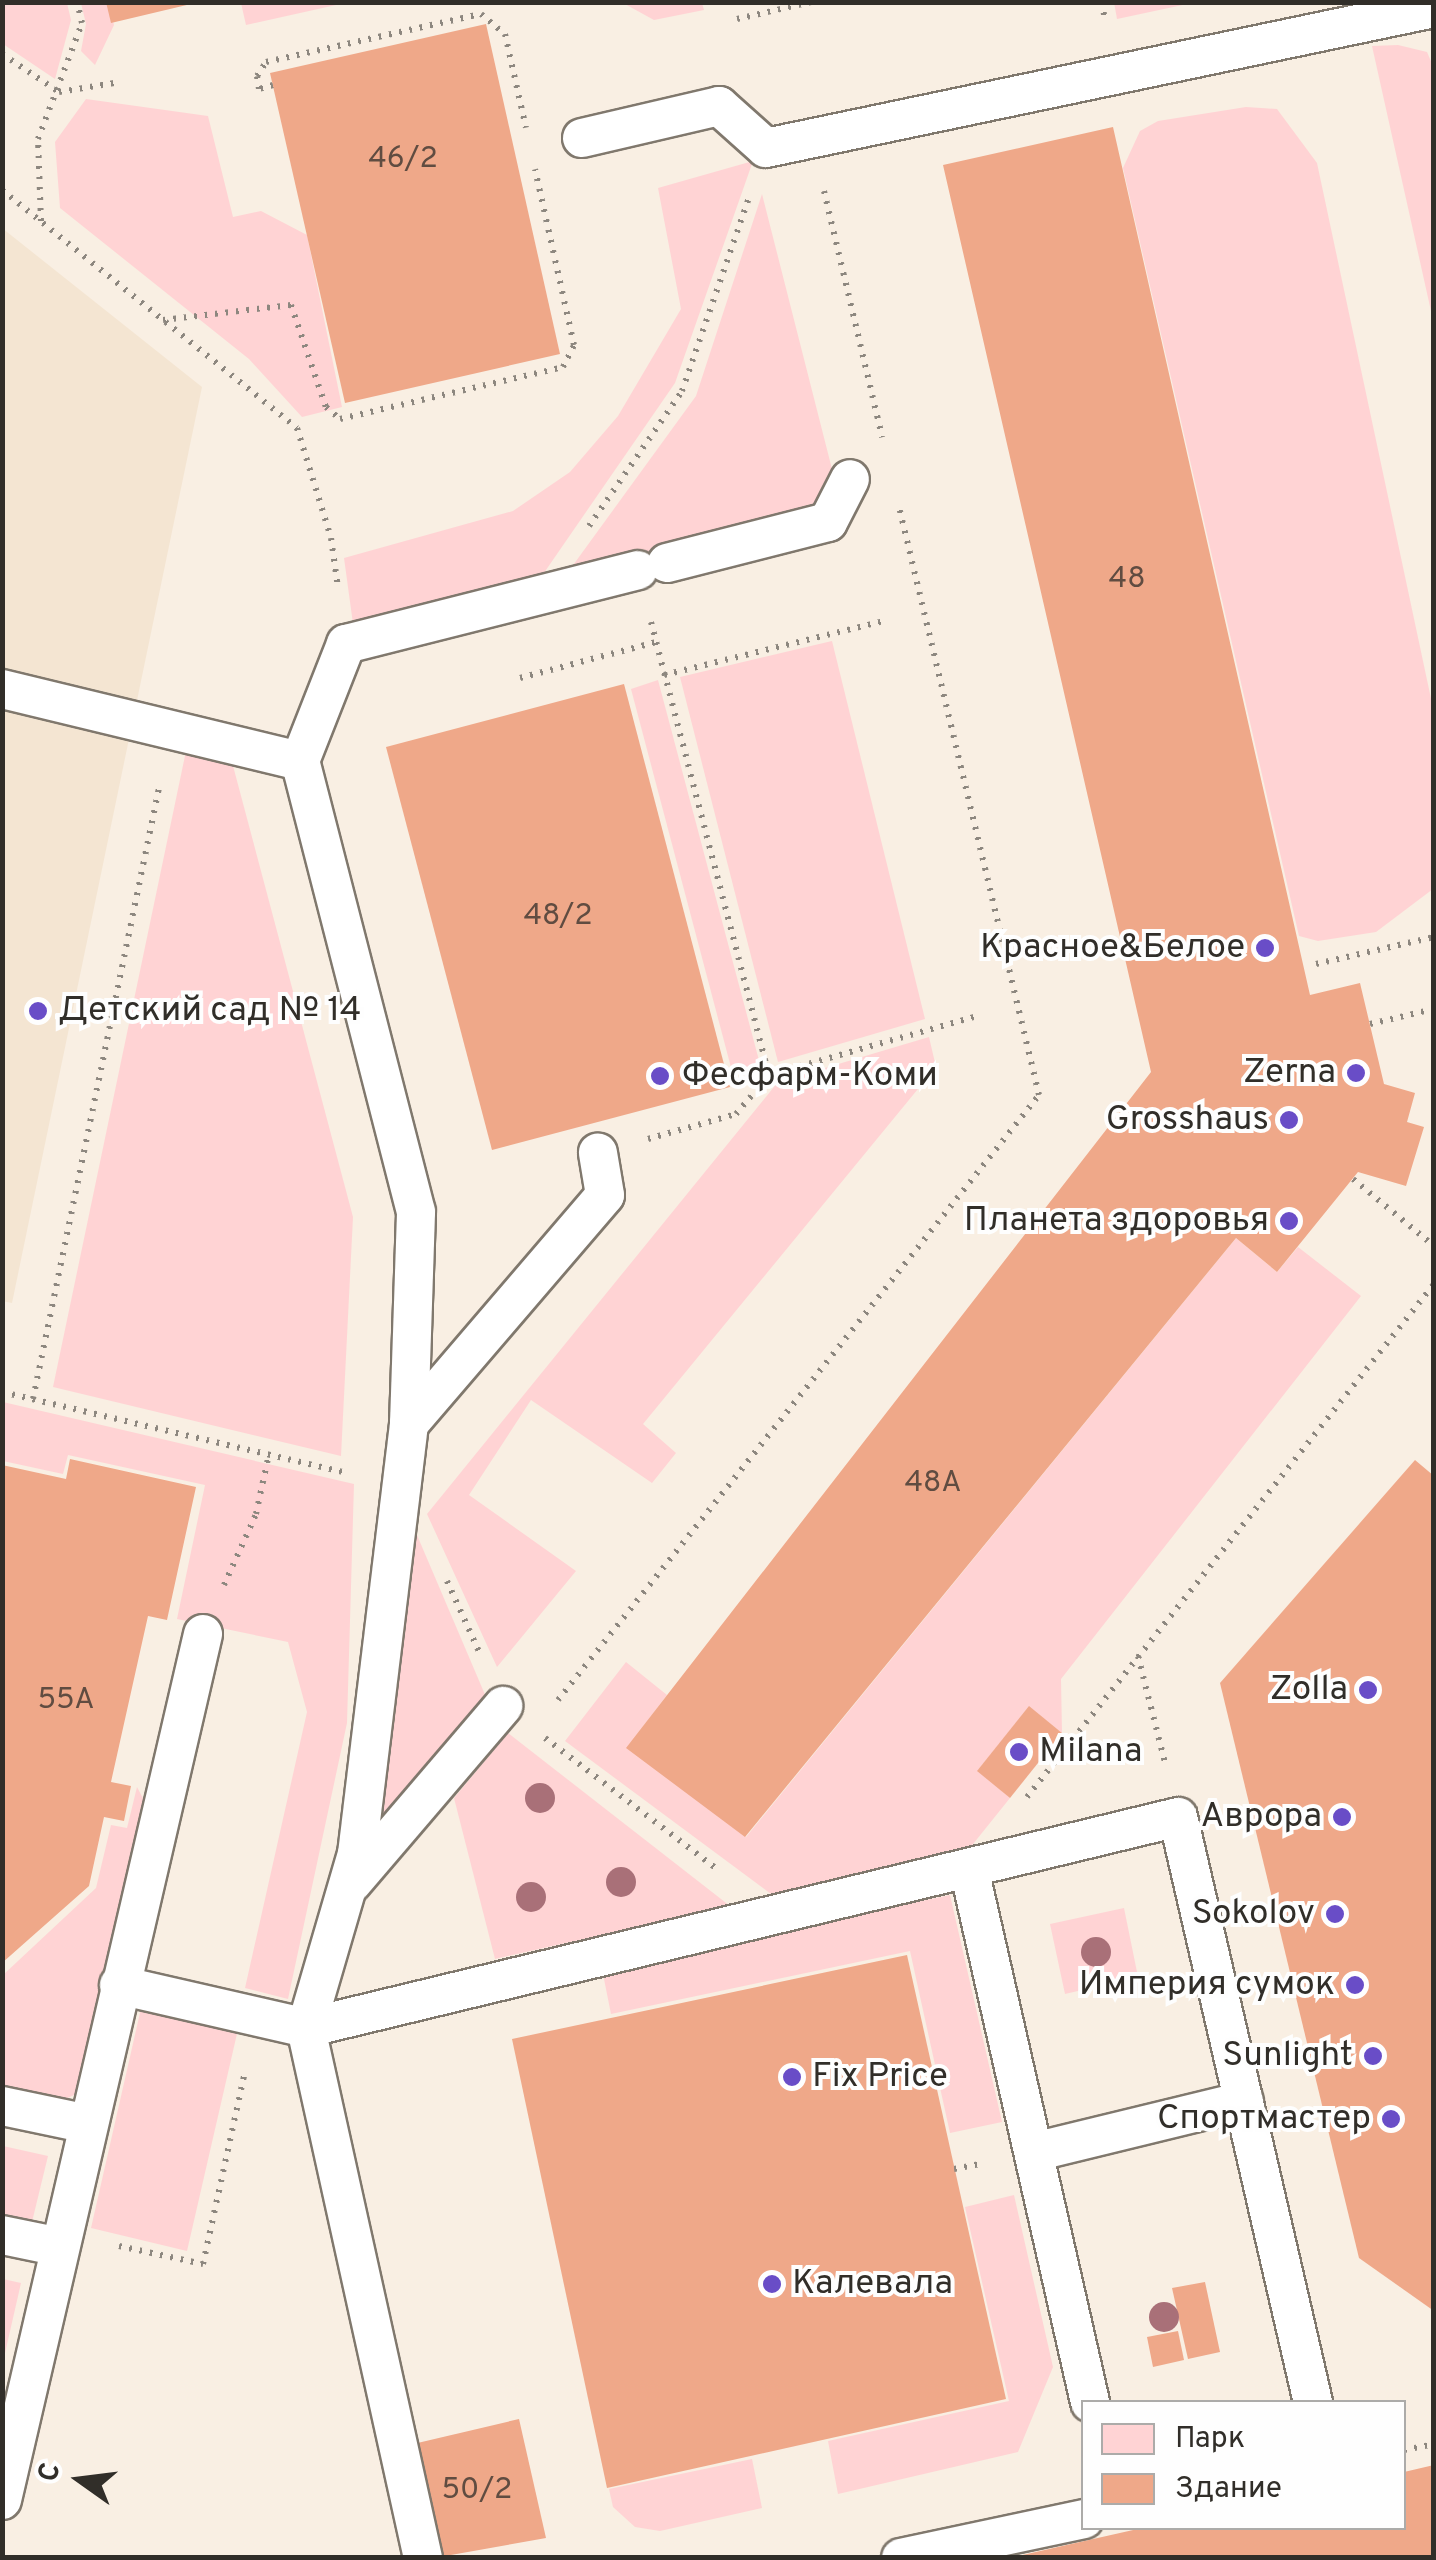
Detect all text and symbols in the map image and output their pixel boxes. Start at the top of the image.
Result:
house number: 46/2 [368,142,438,178]
house number: 48 [1109,562,1145,598]
house number: 48/2 [523,899,593,935]
place label: Красное&Белое [980,927,1245,969]
marker: Красное&Белое [1254,937,1276,959]
place label: Детский сад № 14 [58,990,361,1032]
marker: Детский сад № 14 [27,1000,49,1022]
place label: Zerna [1243,1052,1336,1094]
place label: Фесфарм-Коми [682,1055,938,1097]
marker: Zerna [1345,1062,1367,1084]
marker: Фесфарм-Коми [647,1063,673,1089]
place label: Grosshaus [1106,1099,1269,1141]
marker: Grosshaus [1278,1109,1300,1131]
place label: Планета здоровья [964,1200,1269,1242]
marker: Планета здоровья [1278,1210,1300,1232]
house number: 48А [904,1466,962,1502]
place label: Zolla [1270,1669,1348,1711]
marker: Zolla [1357,1679,1379,1701]
house number: 55А [37,1683,95,1719]
place label: Milana [1039,1731,1142,1773]
marker: Milana [1008,1741,1030,1763]
place label: Аврора [1200,1796,1322,1838]
marker: Аврора [1331,1806,1353,1828]
place label: Sokolov [1192,1893,1315,1935]
marker: Sokolov [1324,1903,1346,1925]
place label: Империя сумок [1079,1964,1335,2006]
marker: Империя сумок [1344,1974,1366,1996]
place label: Sunlight [1222,2035,1353,2077]
marker: Sunlight [1362,2045,1384,2067]
place label: Fix Price [812,2056,948,2098]
marker: Fix Price [781,2066,803,2088]
place label: Спортмастер [1157,2098,1371,2140]
marker: Спортмастер [1380,2108,1402,2130]
place label: Калевала [792,2263,953,2305]
marker: Калевала [761,2273,783,2295]
legend [1081,2400,1406,2530]
text: Парк [1175,2421,1245,2458]
north arrow [30,2430,130,2530]
text: С [31,2460,71,2486]
text: Здание [1175,2471,1282,2508]
house number: 50/2 [442,2473,512,2509]

